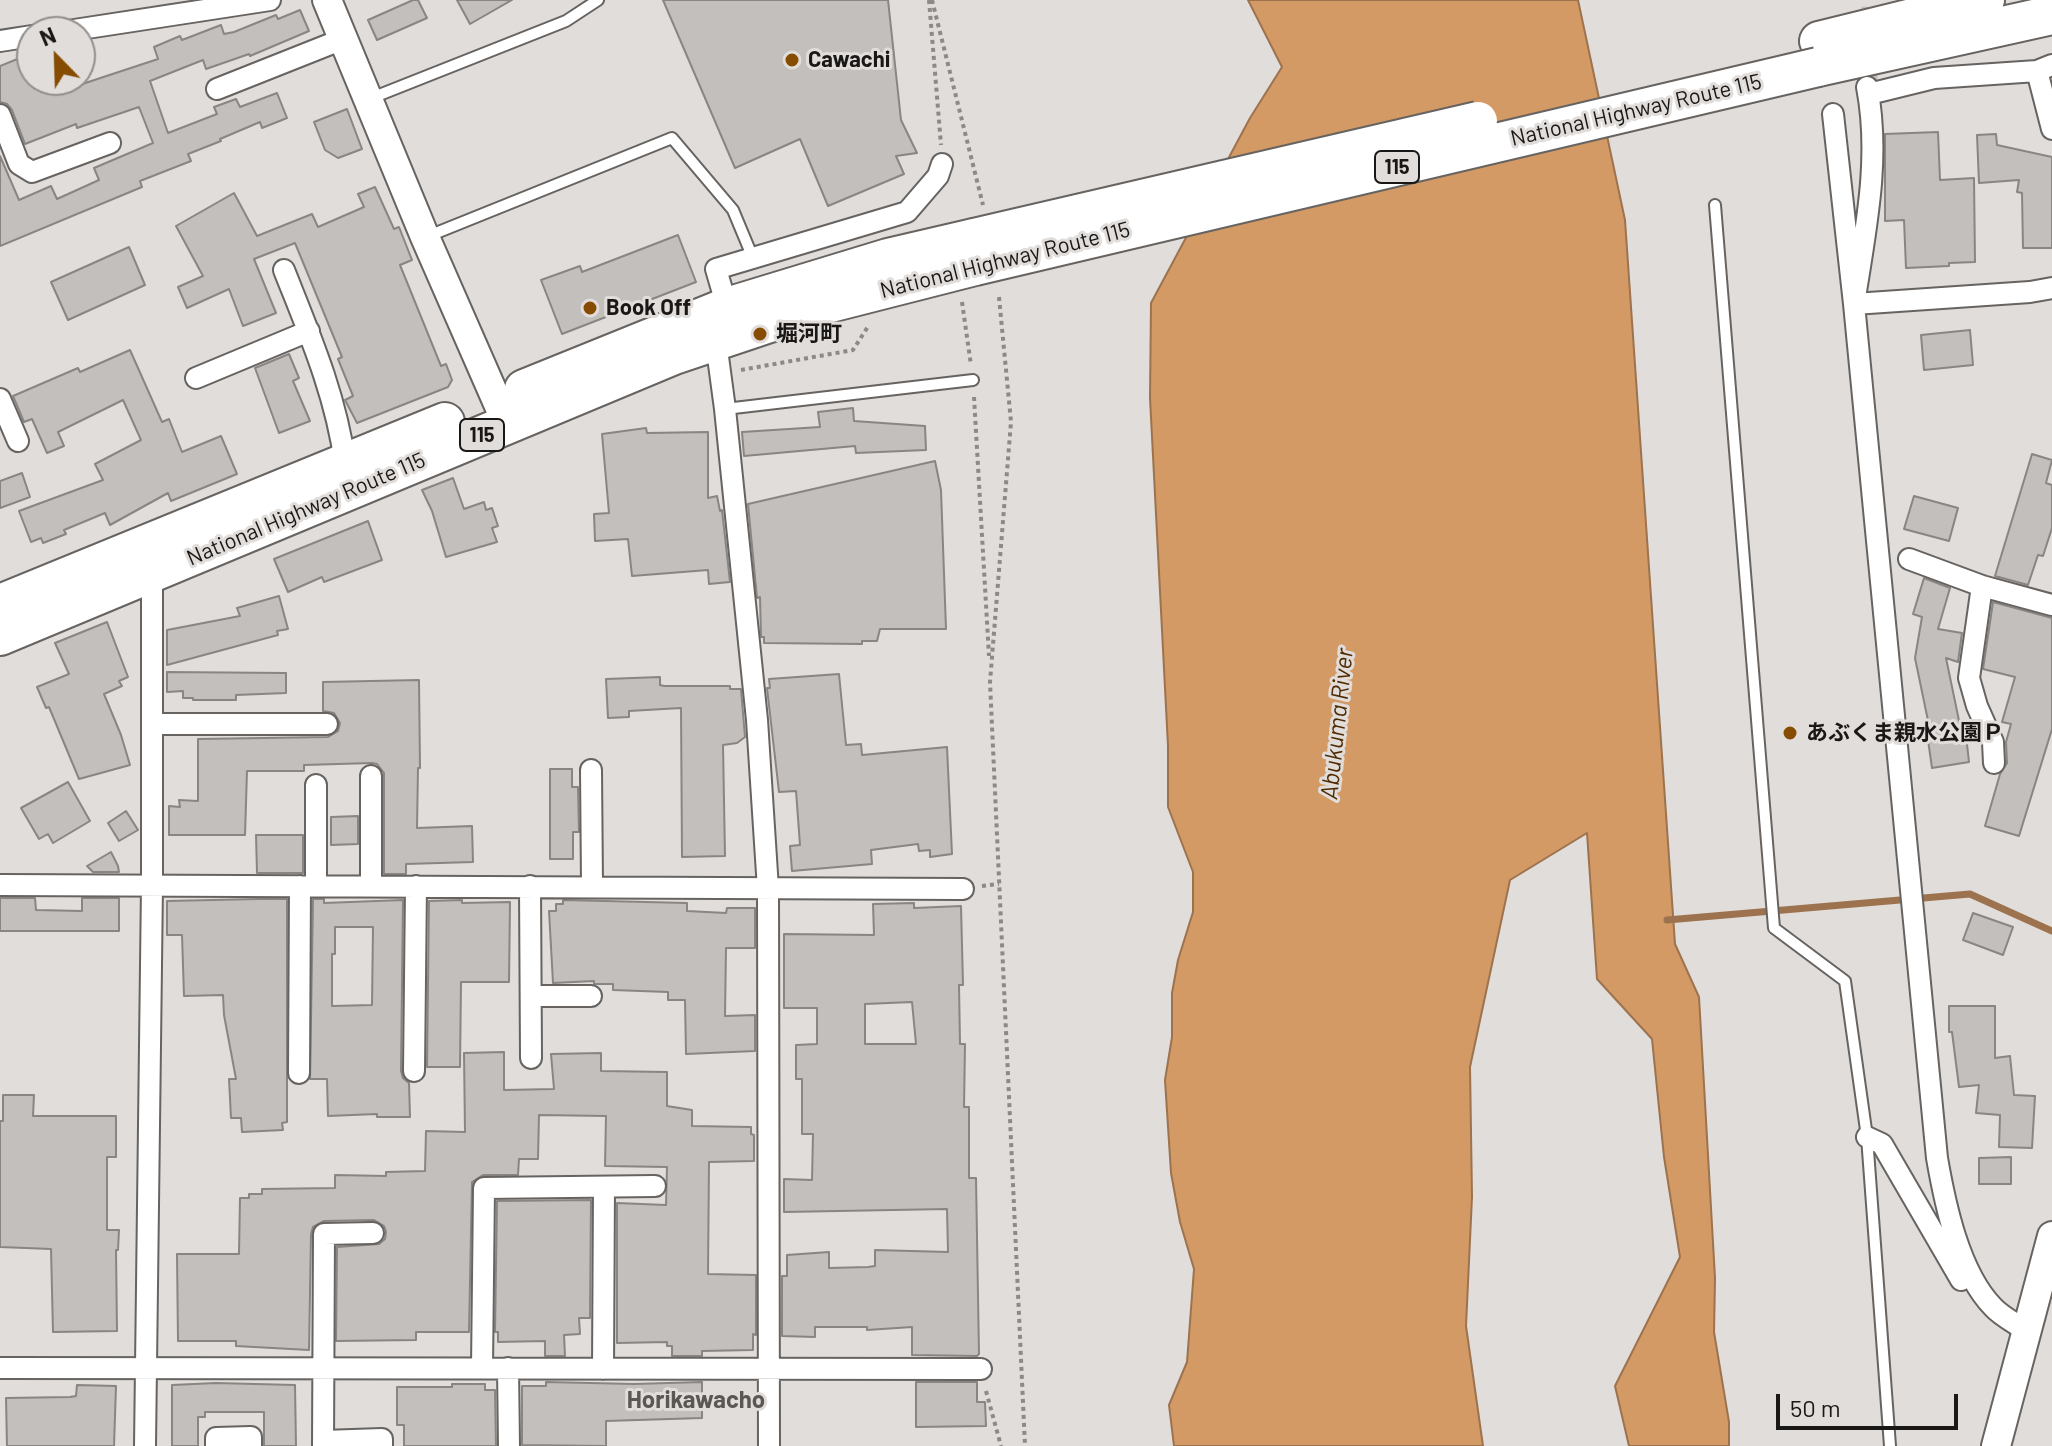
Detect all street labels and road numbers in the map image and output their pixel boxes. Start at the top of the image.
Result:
street label: National Highway Route 115 [1508,68,1764,152]
road number: 115 [1375,151,1419,183]
street label: National Highway Route 115 [877,216,1133,304]
road number: 115 [460,419,504,451]
street label: National Highway Route 115 [183,447,429,571]

